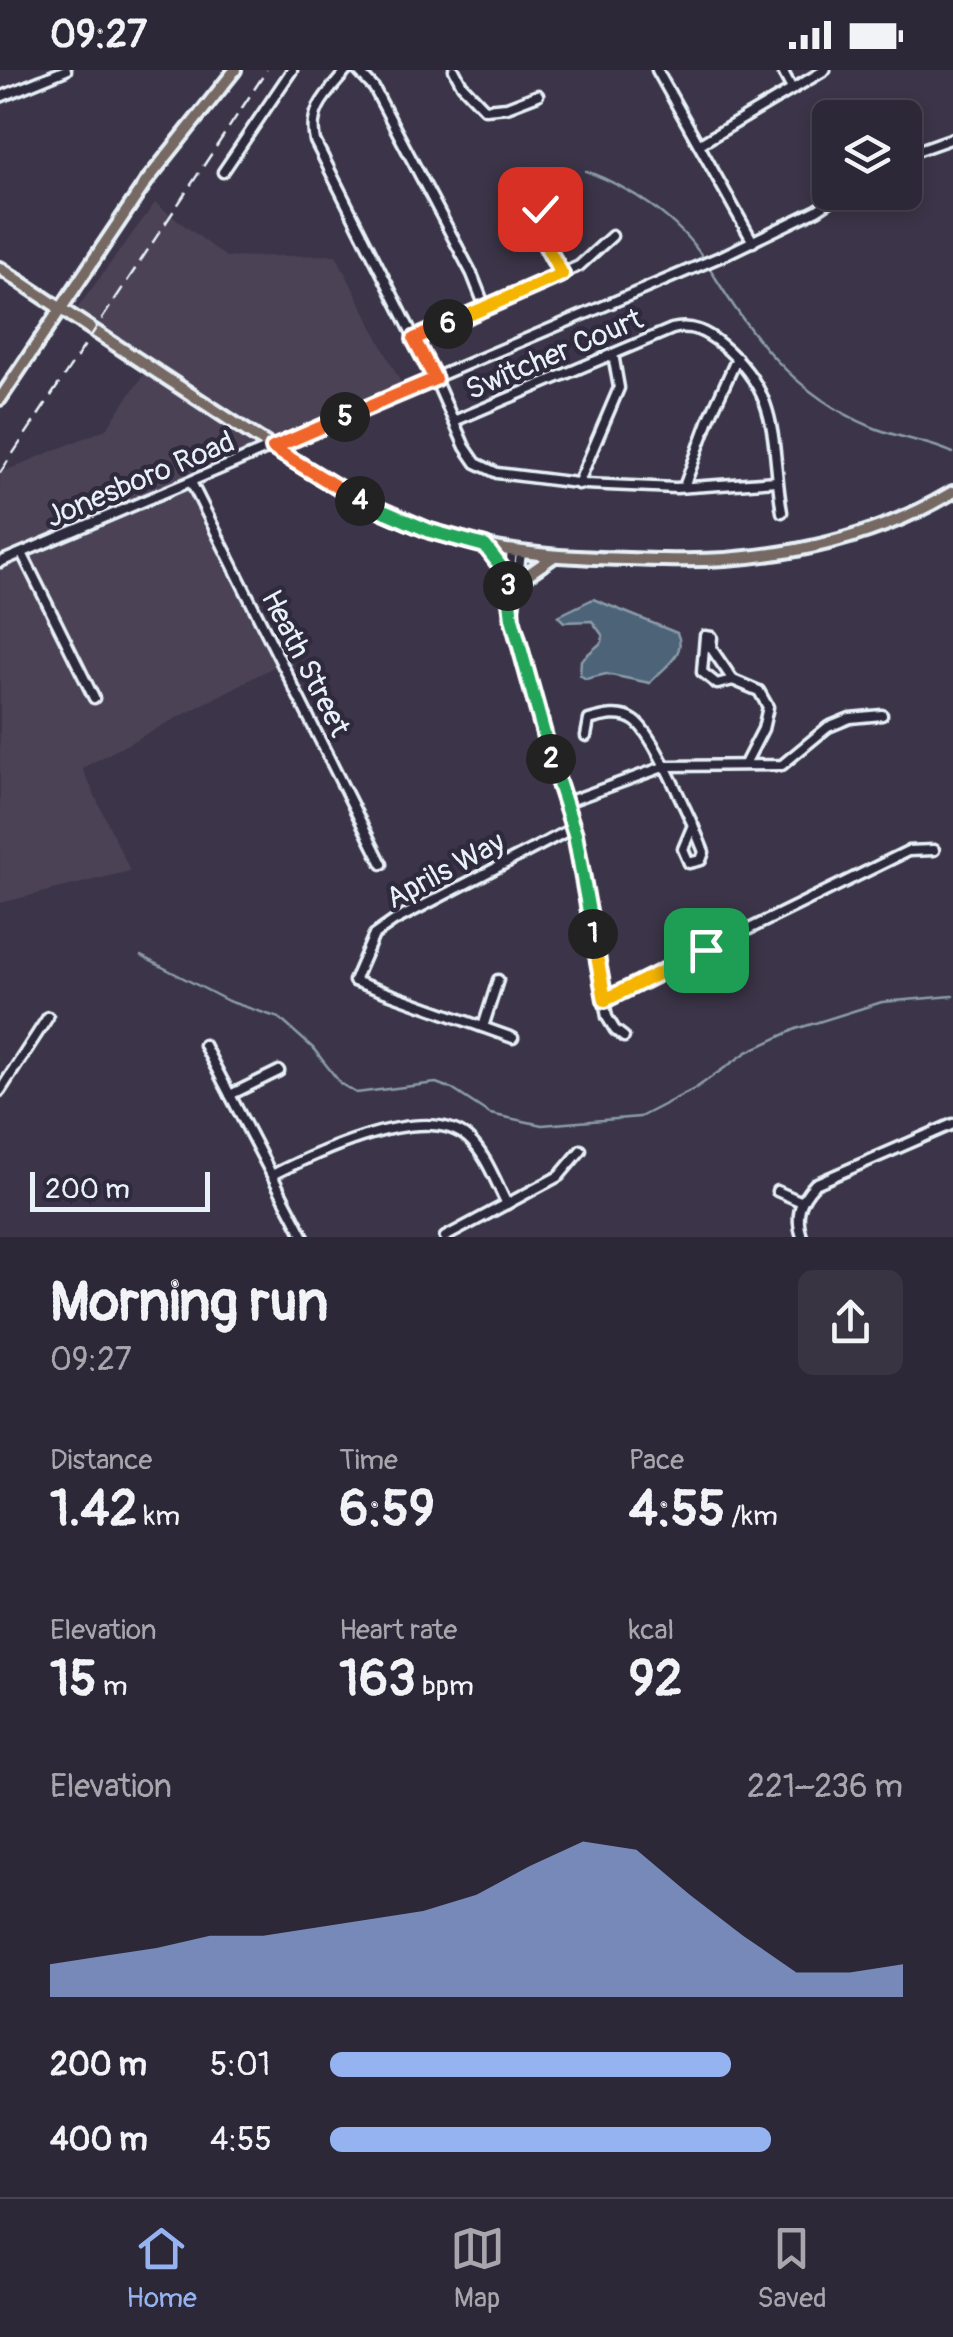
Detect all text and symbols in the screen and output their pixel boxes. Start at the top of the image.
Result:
text: 09:27 [50,11,147,59]
map controls [812,100,922,210]
button: layers [812,100,922,210]
pin [498,167,583,252]
icon: check [513,182,568,237]
pin: 6 [423,299,473,349]
street label: Switcher Court [460,300,649,408]
text: 6 [440,306,456,341]
pin: 5 [320,392,370,442]
text: 5 [337,399,353,434]
street label: Jonesboro Road [40,423,240,536]
pin: 4 [335,476,385,526]
text: 4 [352,483,368,518]
pin: 3 [483,561,533,611]
text: 3 [500,568,516,603]
street label: Heath Street [253,584,359,744]
pin: 2 [526,734,576,784]
text: 2 [543,741,559,776]
street label: Aprils Way [380,824,511,917]
pin [664,908,749,993]
pin: 1 [568,909,618,959]
text: 1 [588,916,598,951]
icon: arrive [679,923,734,978]
scale bar [30,1167,210,1212]
text: 200 m [45,1172,130,1207]
text: Morning run [50,1268,328,1337]
button: share [798,1270,903,1375]
text: 09:27 [50,1340,132,1380]
text: Distance [50,1443,152,1478]
text: Time [339,1443,398,1478]
text: Pace [629,1443,684,1478]
text: 1.42 [50,1478,137,1541]
text: 6:59 [339,1478,435,1541]
text: 4:55 [629,1478,725,1541]
text: km [137,1499,180,1534]
text: /km [725,1499,778,1534]
text: Elevation [50,1613,157,1648]
text: Heart rate [339,1613,457,1648]
text: kcal [629,1613,674,1648]
text: 15 [50,1648,97,1711]
text: 163 [339,1648,416,1711]
text: 92 [629,1648,682,1711]
text: m [97,1669,128,1704]
text: bpm [416,1669,474,1704]
text: Elevation [50,1767,172,1807]
text: 221–236 m [747,1767,903,1807]
text: 200 m [50,2045,147,2085]
text: 5:01 [210,2045,270,2085]
text: 400 m [50,2120,148,2160]
text: 4:55 [210,2120,272,2160]
tab: Home [126,2221,197,2316]
tab: Map [450,2221,505,2316]
tab: Saved [757,2221,827,2316]

